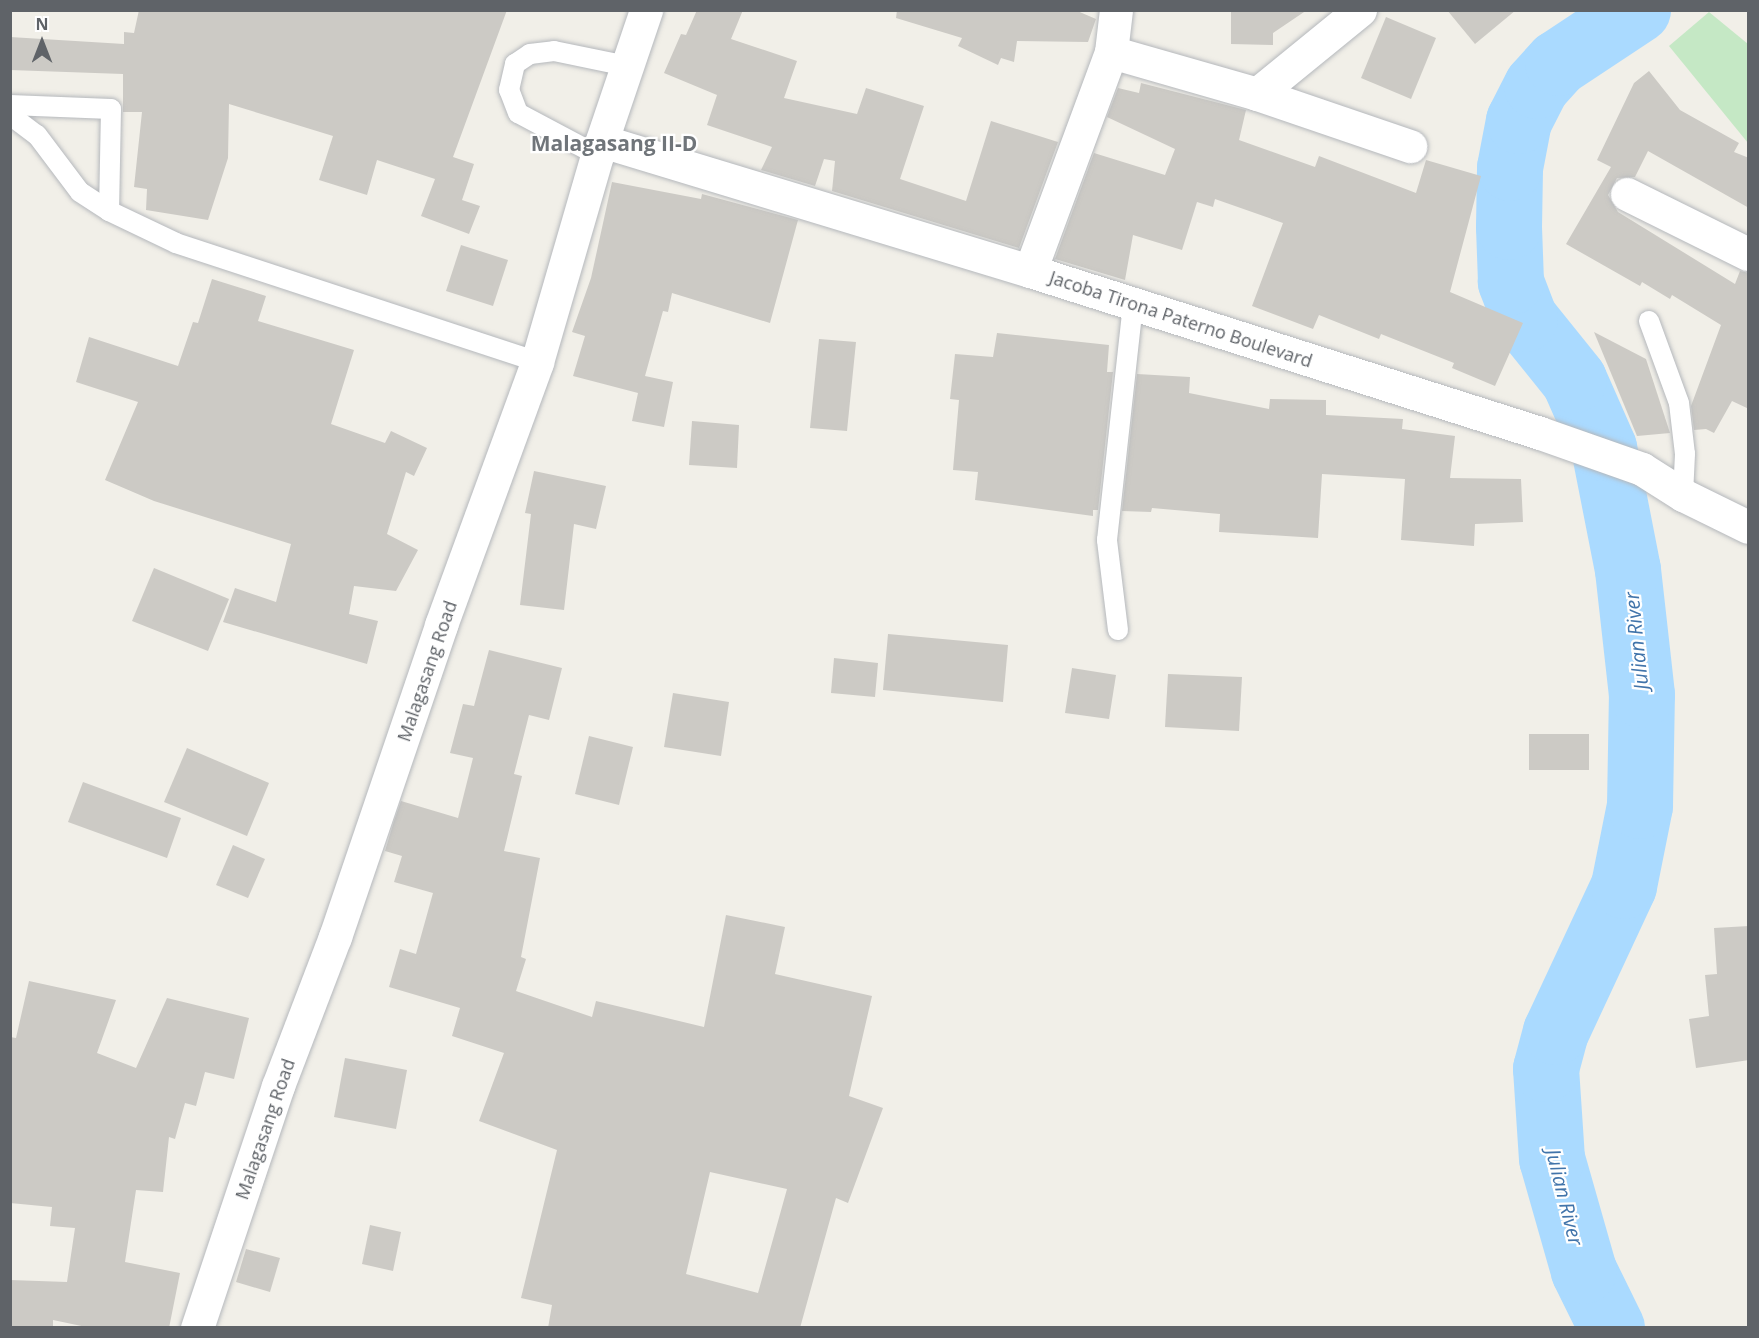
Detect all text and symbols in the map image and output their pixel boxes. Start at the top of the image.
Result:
north arrow [12,12,72,72]
text: N [35,13,49,35]
district label: Malagasang II-D [531,130,697,156]
street label: Jacoba Tirona Paterno Boulevard [1047,266,1315,372]
water label: Julian River [1619,591,1653,691]
street label: Malagasang Road [393,598,461,744]
street label: Malagasang Road [231,1056,299,1202]
water label: Julian River [1541,1146,1589,1248]

